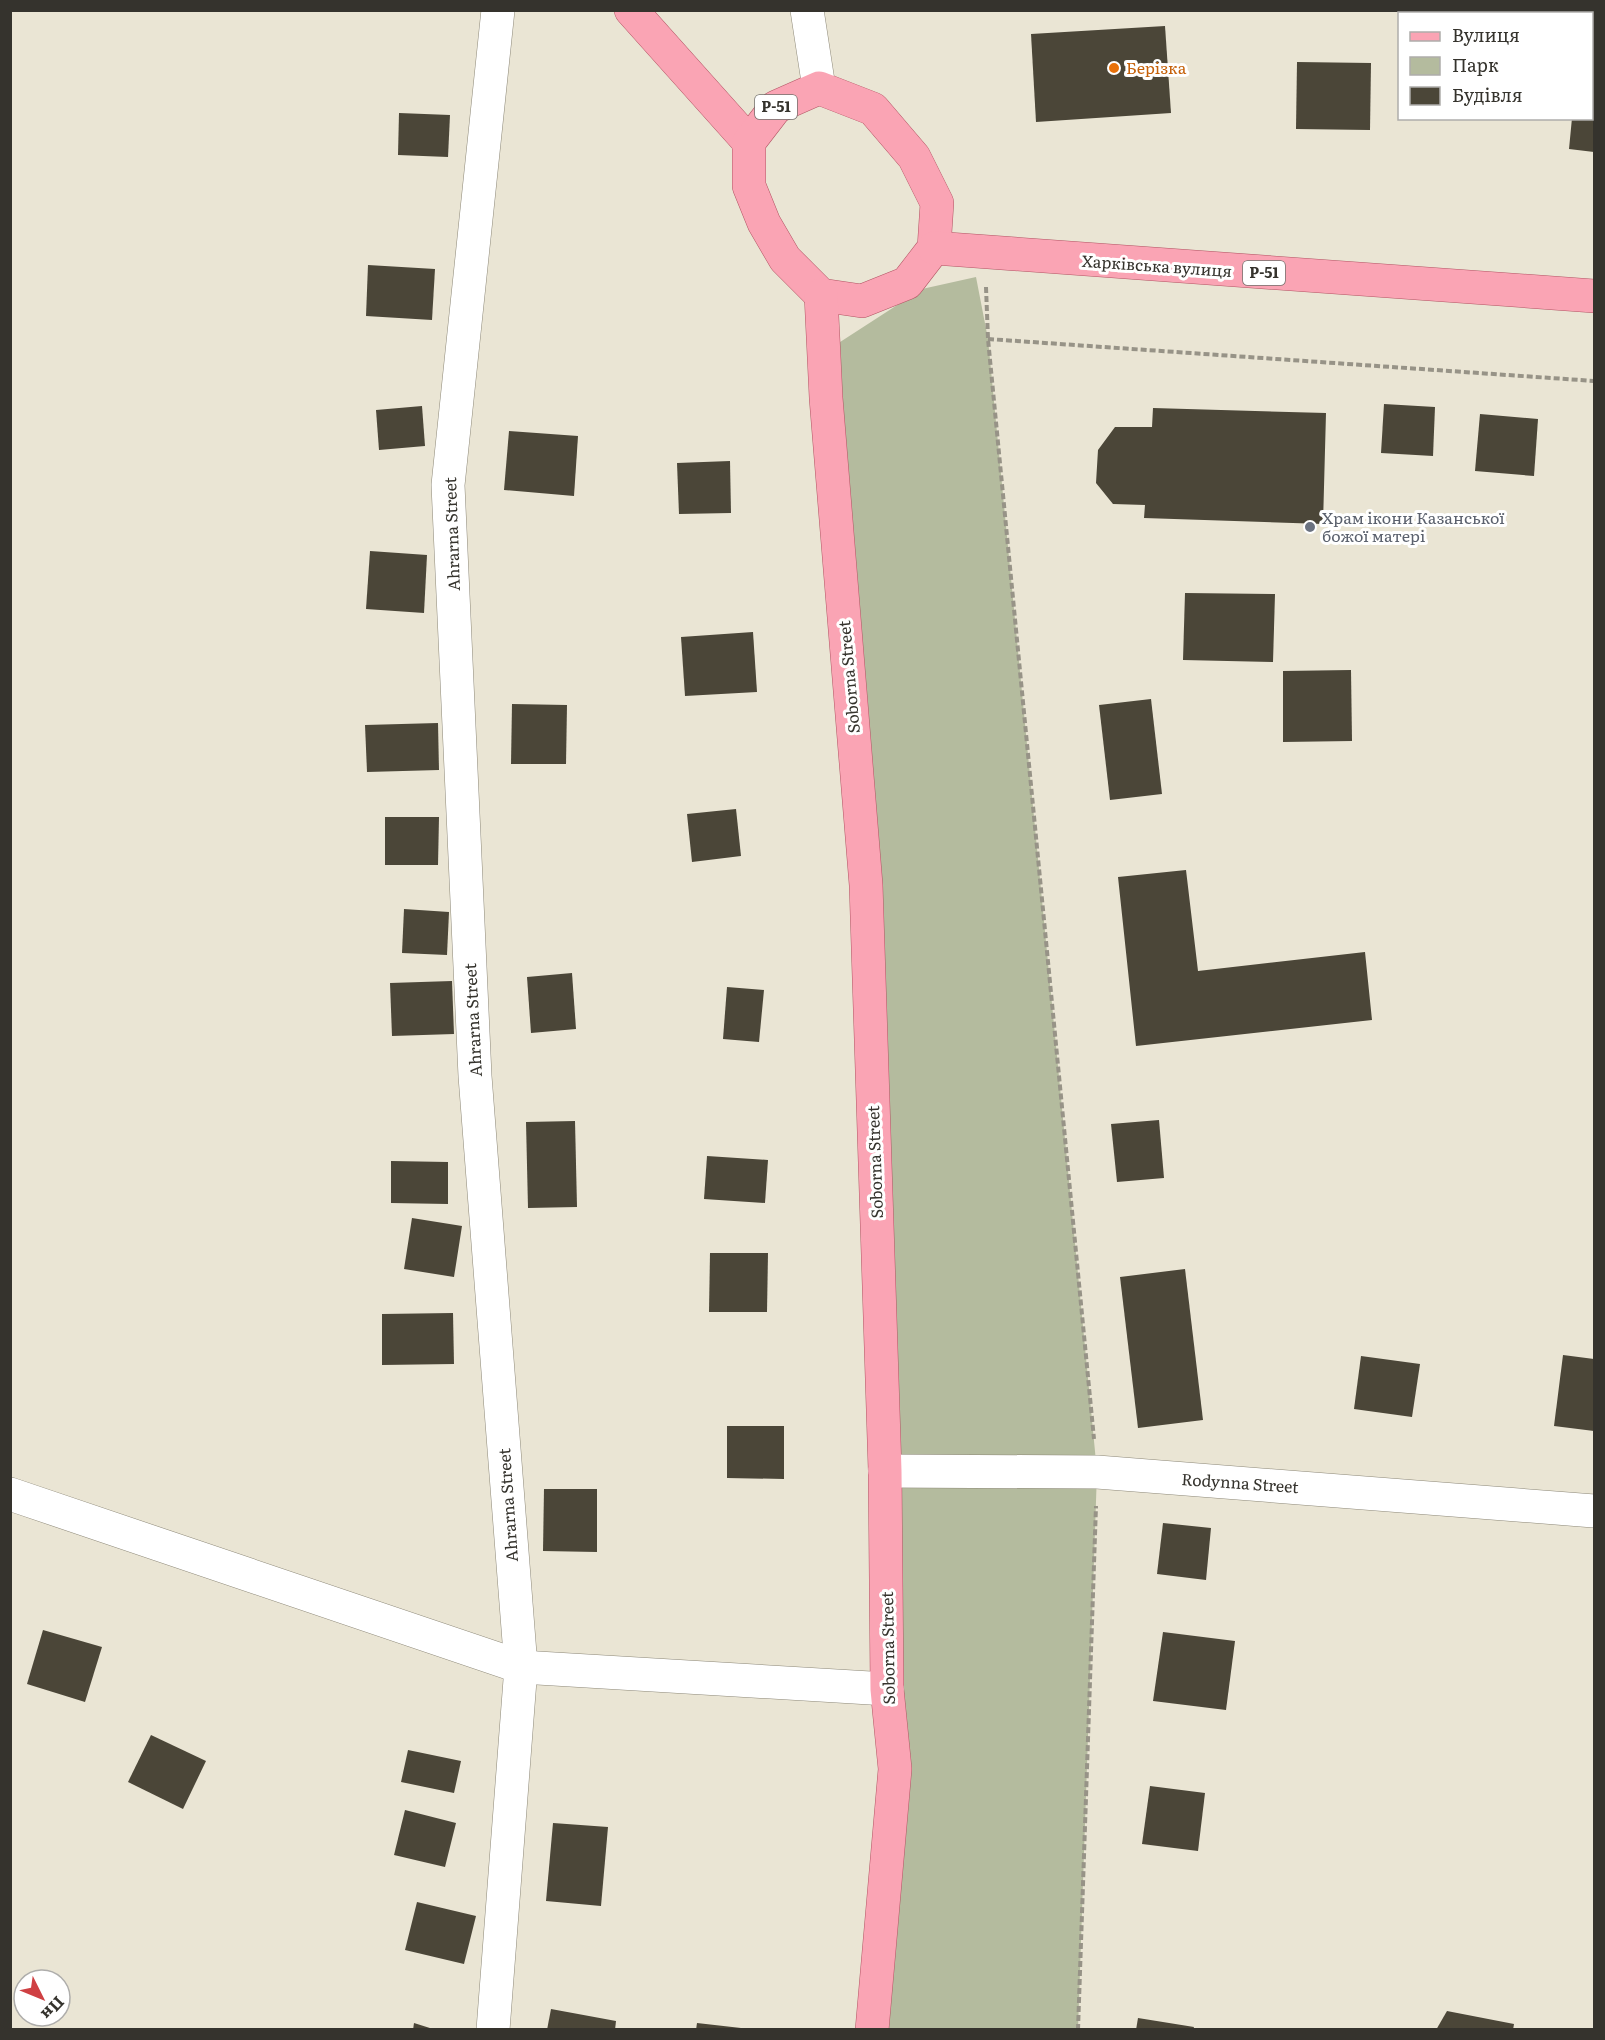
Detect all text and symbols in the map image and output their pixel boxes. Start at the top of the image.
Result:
legend [1398,12,1593,120]
text: Вулиця [1452,21,1520,48]
text: Парк [1452,51,1499,78]
place label: Берізка [1126,55,1187,79]
marker: Берізка [1107,61,1121,75]
text: Будівля [1452,81,1523,108]
road number: Р-51 [755,95,797,119]
street label: Харківська вулиця [1081,248,1233,282]
road number: Р-51 [1243,261,1285,285]
street label: Ahrarna Street [437,476,465,591]
place label: Храм ікони Казанської божої матері [1322,505,1505,547]
marker: Храм ікони Казанської божої матері [1303,520,1317,534]
street label: Soborna Street [831,619,865,734]
street label: Ahrarna Street [457,962,487,1078]
street label: Soborna Street [860,1105,888,1219]
street label: Ahrarna Street [491,1447,523,1563]
street label: Rodynna Street [1181,1466,1300,1498]
street label: Soborna Street [874,1591,900,1705]
north arrow [12,1968,72,2028]
text: Пн [36,1992,71,2026]

